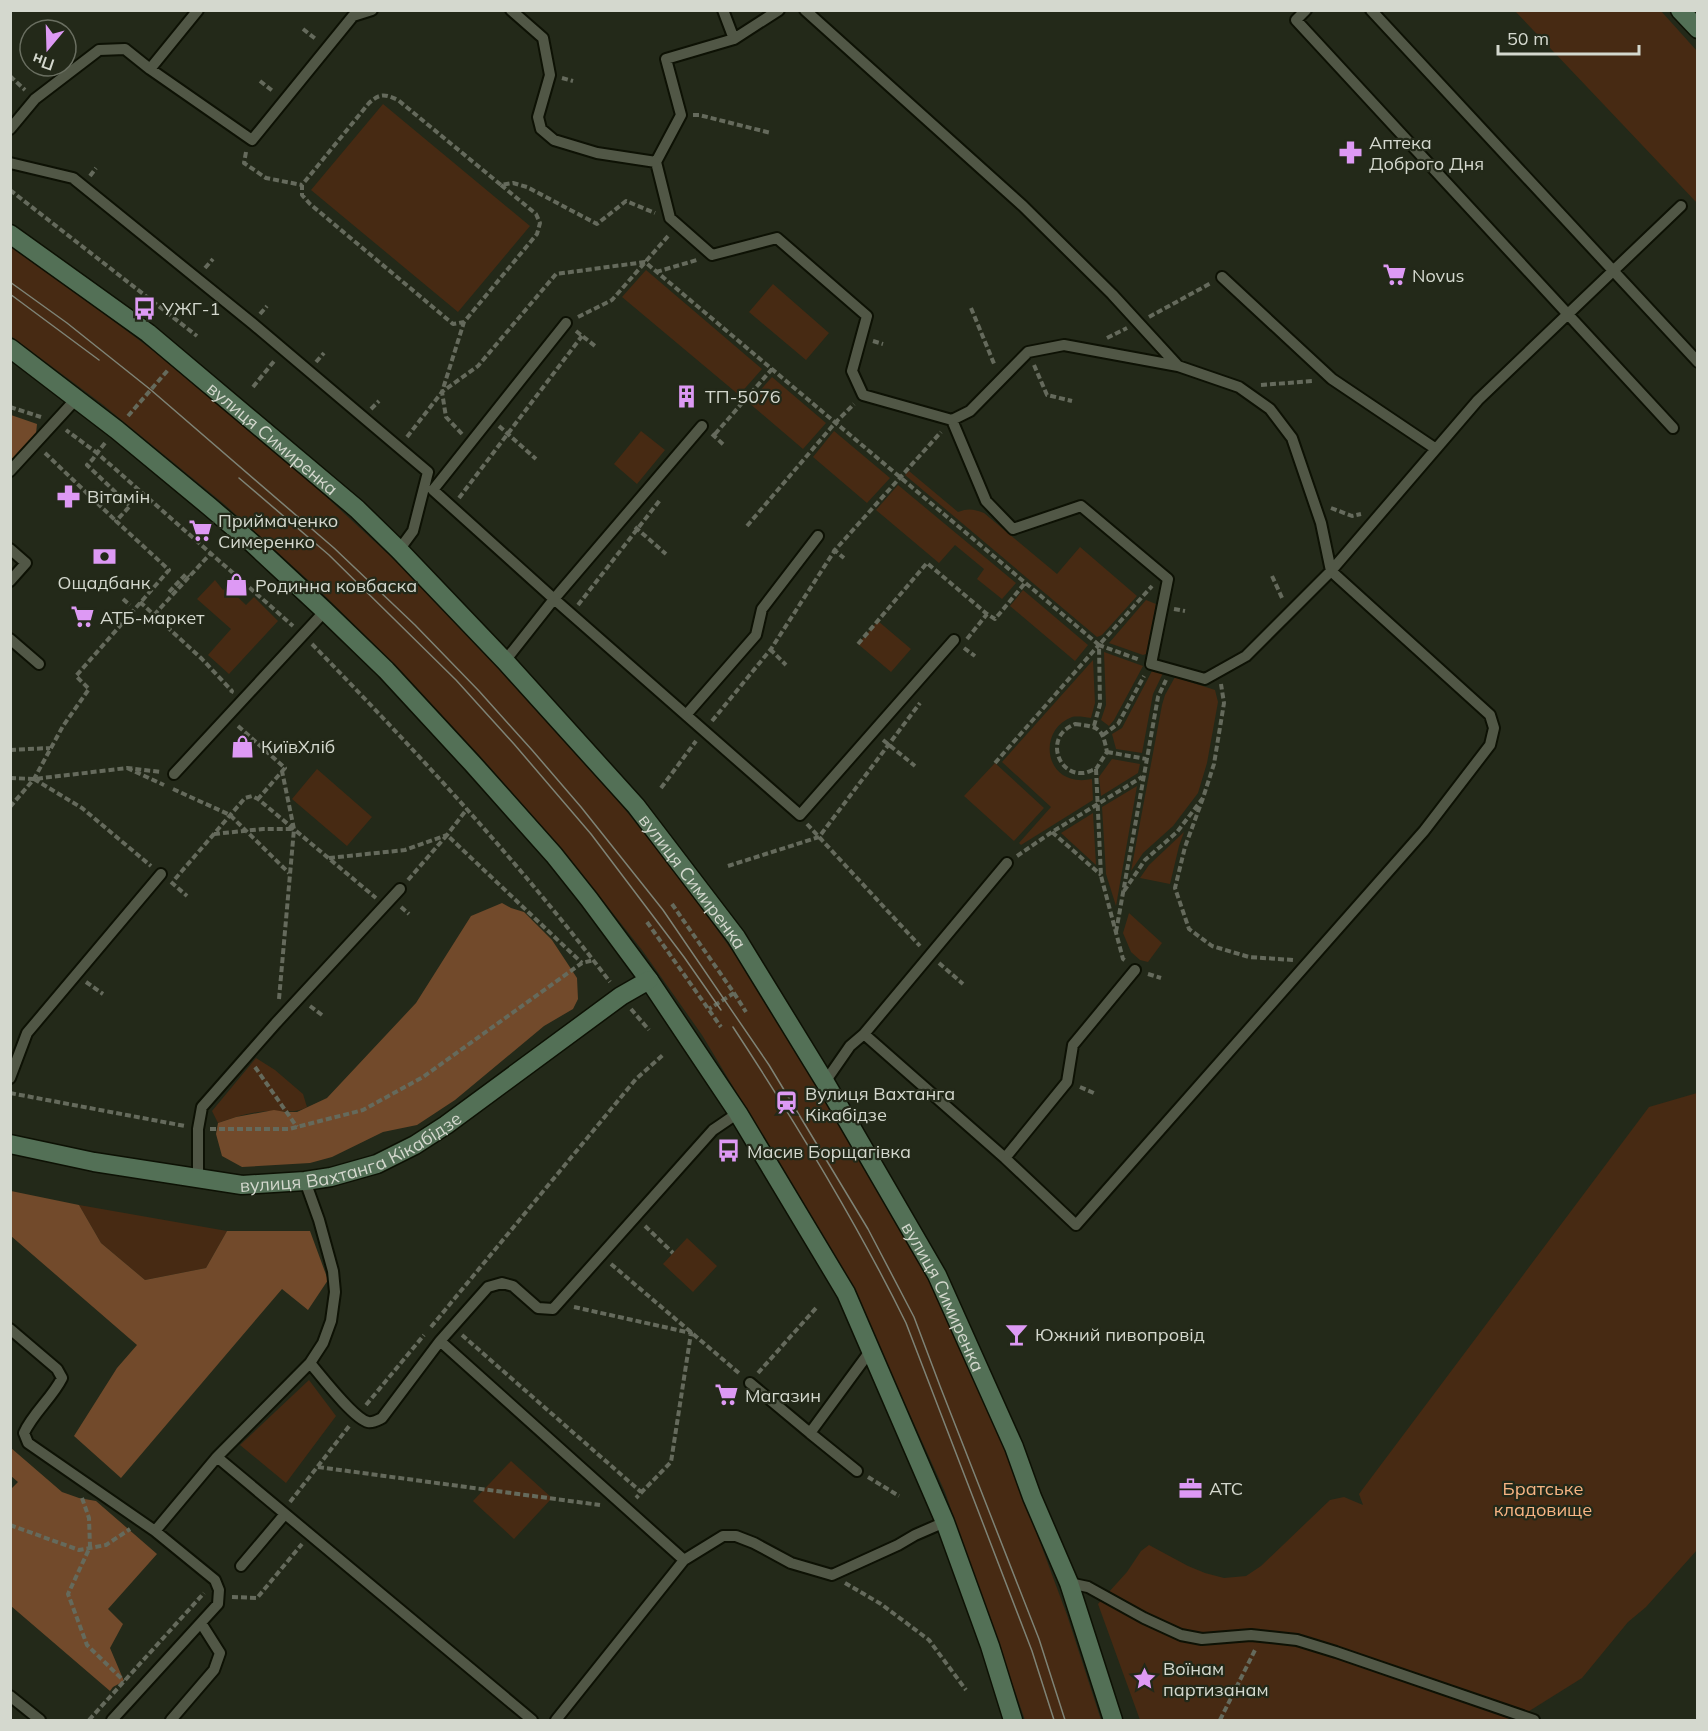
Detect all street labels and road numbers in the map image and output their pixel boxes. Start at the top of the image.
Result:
street label: вулиця Симиренка [203,376,343,500]
street label: вулиця Симиренка [634,809,752,953]
street label: вулиця Вахтанга Кікабідзе [239,1106,466,1197]
street label: вулиця Симиренка [897,1217,990,1375]

